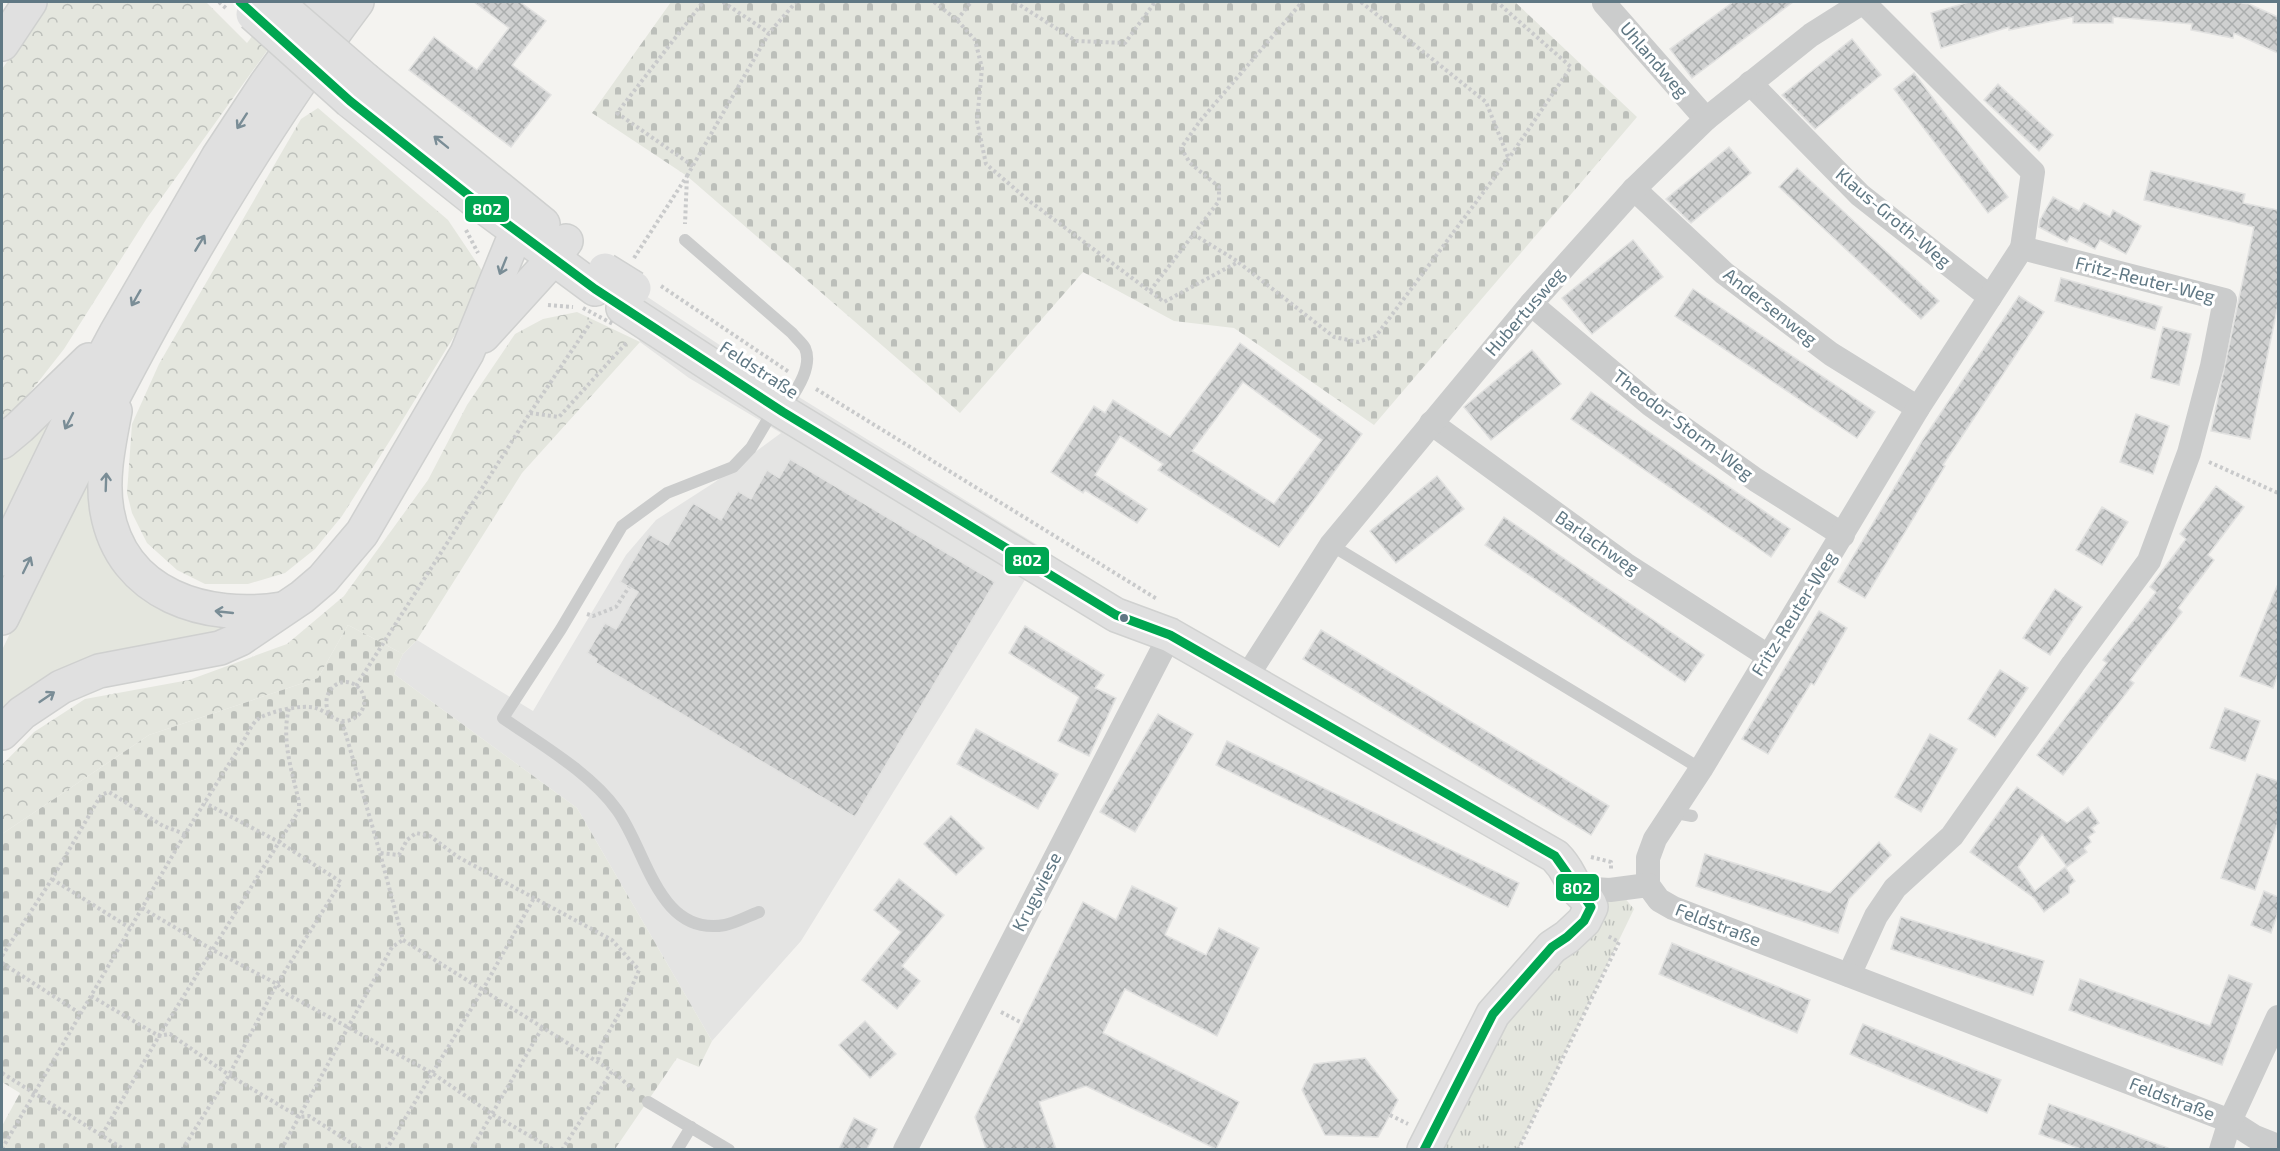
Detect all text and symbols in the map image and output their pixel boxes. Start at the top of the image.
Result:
street label: Uhlandweg [1616,17,1694,102]
one-way arrow [236,112,248,129]
one-way arrow [433,135,449,148]
street label: Klaus-Groth-Weg [1832,163,1956,272]
line badge: 802 [464,195,510,223]
text: 802 [472,199,502,218]
one-way arrow [194,235,206,252]
street label: Fritz-Reuter-Weg [2073,251,2217,307]
one-way arrow [497,256,508,275]
street label: Hubertusweg [1480,263,1569,360]
street label: Andersenweg [1719,263,1822,350]
one-way arrow [129,289,141,306]
street label: Feldstraße [716,336,803,403]
street label: Theodor-Storm-Weg [1609,364,1758,484]
one-way arrow [62,412,74,430]
one-way arrow [100,472,111,492]
street label: Barlachweg [1551,505,1644,579]
line badge: 802 [1004,546,1050,575]
street label: Fritz-Reuter-Weg [1746,547,1840,680]
text: 802 [1012,550,1042,569]
one-way arrow [22,557,34,575]
one-way arrow [214,606,234,617]
unlabelled marker [1118,612,1130,624]
one-way arrow [38,690,55,703]
street label: Krugwiese [1007,848,1065,935]
line badge: 802 [1555,873,1600,902]
text: 802 [1562,878,1592,897]
street label: Feldstraße [1673,898,1764,950]
street label: Feldstraße [2127,1072,2218,1124]

